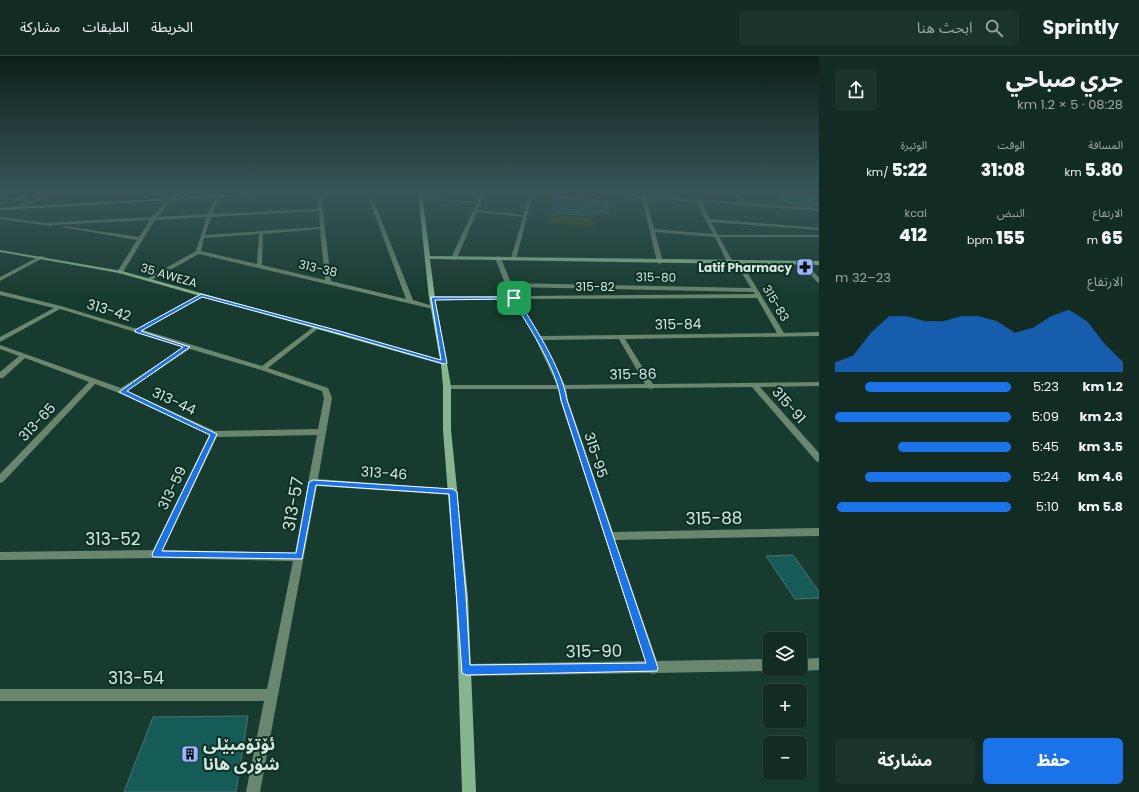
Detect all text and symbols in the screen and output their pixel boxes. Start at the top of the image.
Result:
search box [739,10,1019,46]
text: Sprintly [1043,14,1119,41]
text: مشاركة [20,17,60,37]
text: الطبقات [82,17,129,37]
text: الخريطة [151,17,193,37]
text: ابحث هنا [917,17,973,38]
icon: search [983,17,1005,39]
text: جري صباحي [1006,64,1123,95]
button: share [835,69,877,111]
text: 08:28 · 5 × 1.2 km [1017,95,1123,114]
text: الوتيرة [901,137,927,153]
text: الوقت [997,137,1025,153]
text: المسافة [1088,137,1123,153]
text: 5:22 [891,158,927,182]
text: 31:08 [981,158,1025,182]
text: 5.80 [1084,158,1123,182]
text: /km [866,164,891,180]
text: km [1065,164,1084,180]
text: kcal [905,205,927,221]
text: النبض [997,205,1025,221]
text: الارتفاع [1093,205,1123,221]
text: 412 [899,223,927,247]
text: 155 [996,226,1025,250]
text: 65 [1101,226,1123,250]
text: bpm [967,232,996,248]
text: m [1087,232,1101,248]
street label: 313-38 [297,255,339,281]
pharmacy icon: Latif Pharmacy [795,257,815,277]
street label: 35 AWEZA [139,259,199,291]
place label: Latif Pharmacy [698,259,792,276]
street label: 315-80 [636,268,676,286]
text: 23–32 m [835,268,891,287]
text: الارتفاع [1087,272,1123,291]
street label: 315-82 [575,278,615,295]
pin [497,281,531,315]
street label: 315-83 [758,282,794,324]
icon: arrive [503,287,525,309]
street label: 313-42 [84,294,134,326]
street label: 315-84 [654,314,702,334]
street label: 315-86 [609,364,657,384]
text: 5:23 [1033,377,1059,396]
text: 1.2 km [1082,377,1123,396]
street label: 313-44 [149,382,199,420]
street label: 315-91 [767,382,811,428]
street label: 313-65 [14,398,60,446]
text: 5:09 [1032,407,1059,426]
text: 2.3 km [1079,407,1123,426]
street label: 315-95 [579,430,613,480]
text: 5:45 [1032,437,1059,456]
text: 3.5 km [1078,437,1123,456]
street label: 313-46 [360,461,408,485]
street label: 313-59 [153,463,191,513]
text: 5:24 [1032,467,1059,486]
text: 4.6 km [1078,467,1123,486]
street label: 313-57 [276,475,310,533]
text: 5:10 [1036,497,1059,516]
text: 5.8 km [1078,497,1123,516]
street label: 315-88 [685,506,743,530]
street label: 313-52 [85,527,141,551]
map controls [763,632,807,780]
button: layers [763,632,807,676]
street label: 315-90 [565,639,623,663]
street label: 313-54 [108,666,164,690]
button: + [763,684,807,728]
place label: ئۆتۆمبێلی شۆری هانا [203,732,280,776]
button: − [763,736,807,780]
button: مشاركة [835,738,975,784]
button: حفظ [983,738,1123,784]
building icon: ئۆتۆمبێلی شۆری هانا [180,744,200,764]

